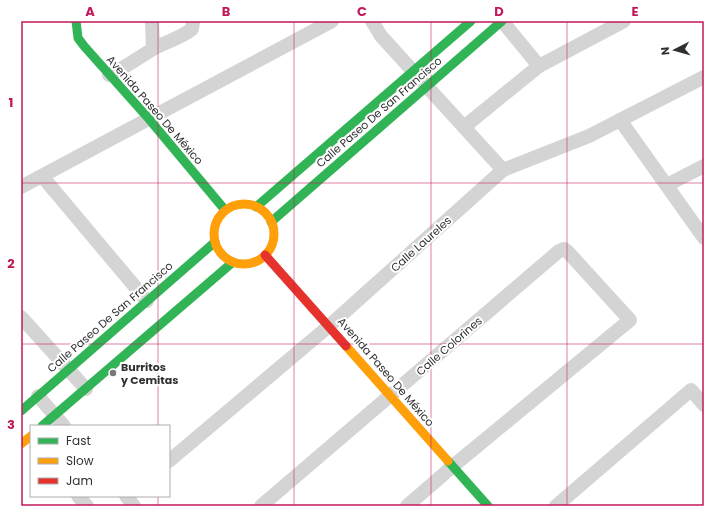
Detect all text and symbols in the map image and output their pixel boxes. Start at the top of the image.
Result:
text: A [85,2,95,21]
text: B [222,2,231,21]
text: C [357,2,367,21]
text: D [494,2,504,21]
text: E [631,2,639,21]
north arrow [655,30,695,70]
text: N [657,46,673,56]
street label: Avenida Paseo De México [103,52,207,168]
street label: Calle Paseo De San Francisco [313,53,445,171]
text: 1 [9,93,13,112]
street label: Calle Laureles [387,212,455,276]
text: 2 [7,254,15,273]
street label: Calle Paseo De San Francisco [44,258,176,376]
street label: Calle Colorines [413,313,486,379]
street label: Avenida Paseo De México [334,314,438,430]
place label: Burritos y Cemitas [120,359,178,388]
marker: Burritos y Cemitas [108,368,118,378]
text: 3 [7,415,15,434]
legend [30,425,170,497]
text: Fast [66,432,91,449]
text: Slow [66,452,94,469]
text: Jam [66,472,93,489]

